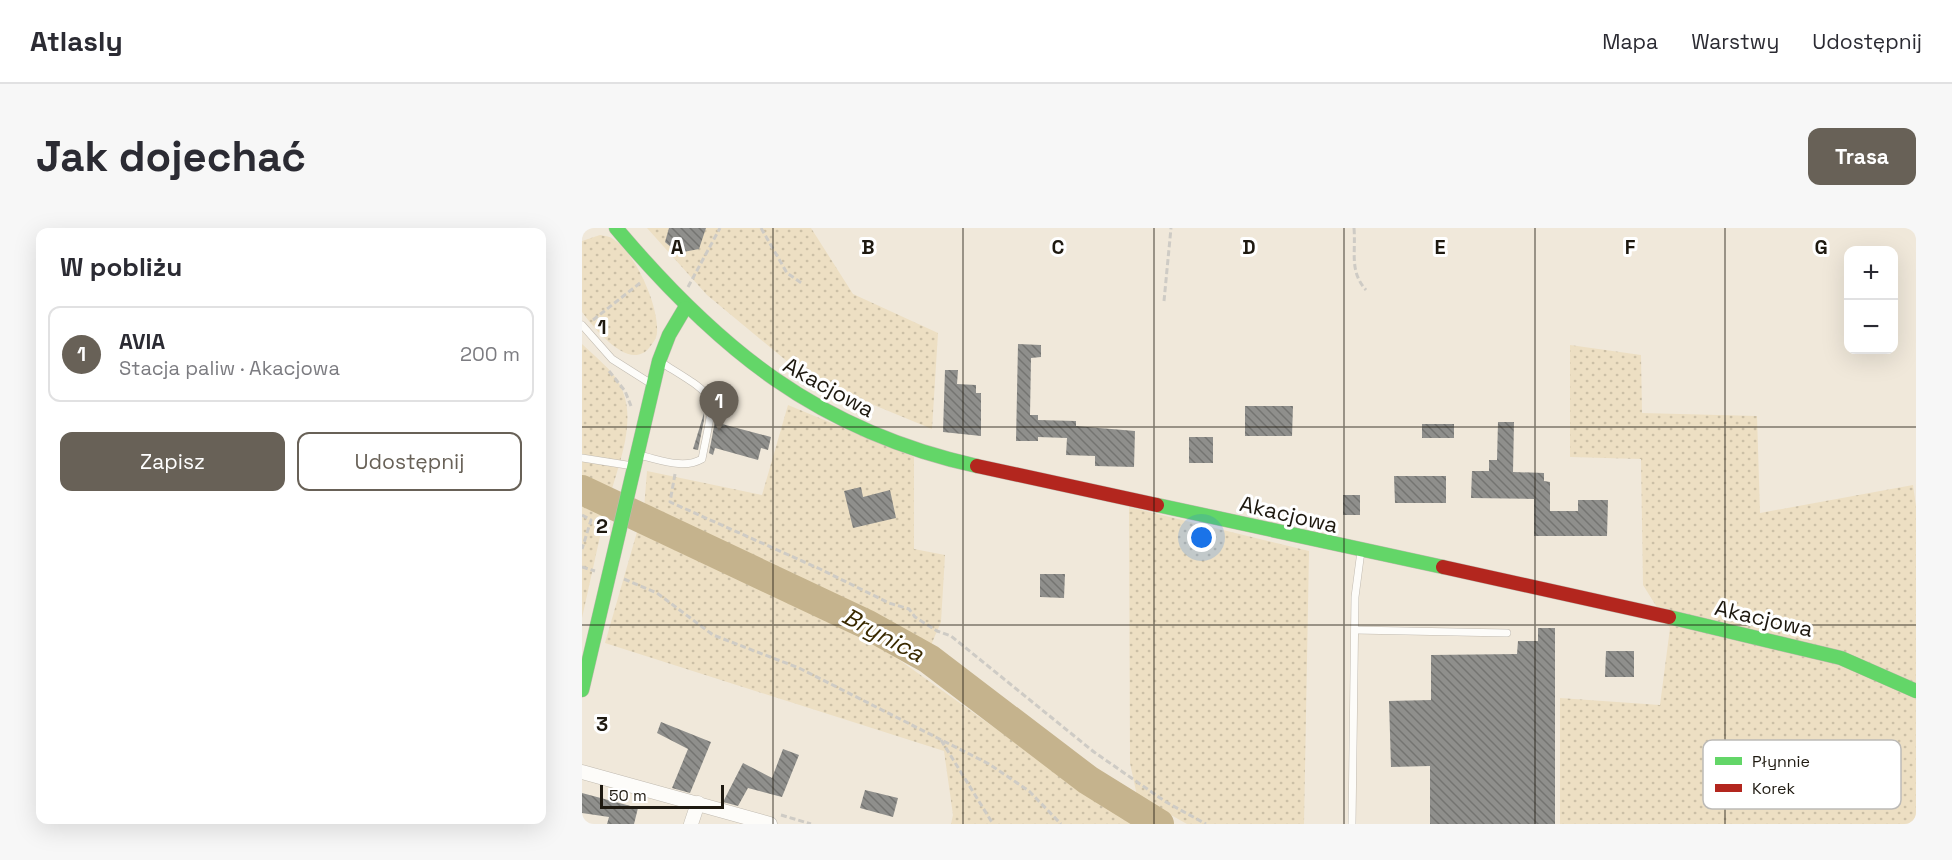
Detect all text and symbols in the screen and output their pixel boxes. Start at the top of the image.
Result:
text: Atlasly [30,23,123,59]
text: Mapa [1602,28,1658,55]
text: Warstwy [1691,28,1779,55]
text: Udostępnij [1812,28,1922,55]
button: Trasa [1808,128,1916,185]
text: Jak dojechać [36,130,306,183]
text: A [671,234,684,260]
text: B [861,234,875,260]
text: C [1052,234,1065,260]
text: D [1242,234,1256,260]
text: E [1434,234,1446,260]
text: F [1625,234,1636,260]
text: G [1814,234,1828,260]
map controls [1844,246,1898,354]
button: + [1844,246,1898,300]
text: W pobliżu [60,250,182,284]
button: − [1844,300,1898,354]
text: 1 [597,314,607,340]
text: AVIA [119,327,165,355]
text: 1 [77,341,86,367]
text: 200 m [460,341,520,367]
street label: Akacjowa [779,351,880,424]
text: Stacja paliw · Akacjowa [119,355,340,381]
pin: 1 [700,382,738,431]
button: Zapisz [60,432,285,491]
button: Udostępnij [297,432,522,491]
street label: Akacjowa [1237,489,1341,539]
text: 2 [596,513,608,539]
your location [1187,523,1216,552]
street label: Akacjowa [1712,593,1816,643]
water label: Brynica [837,600,930,669]
text: 3 [596,711,608,737]
legend [1703,740,1901,809]
text: Płynnie [1752,751,1810,772]
text: Korek [1752,778,1796,799]
scale bar [600,782,724,810]
text: 50 m [609,785,647,806]

